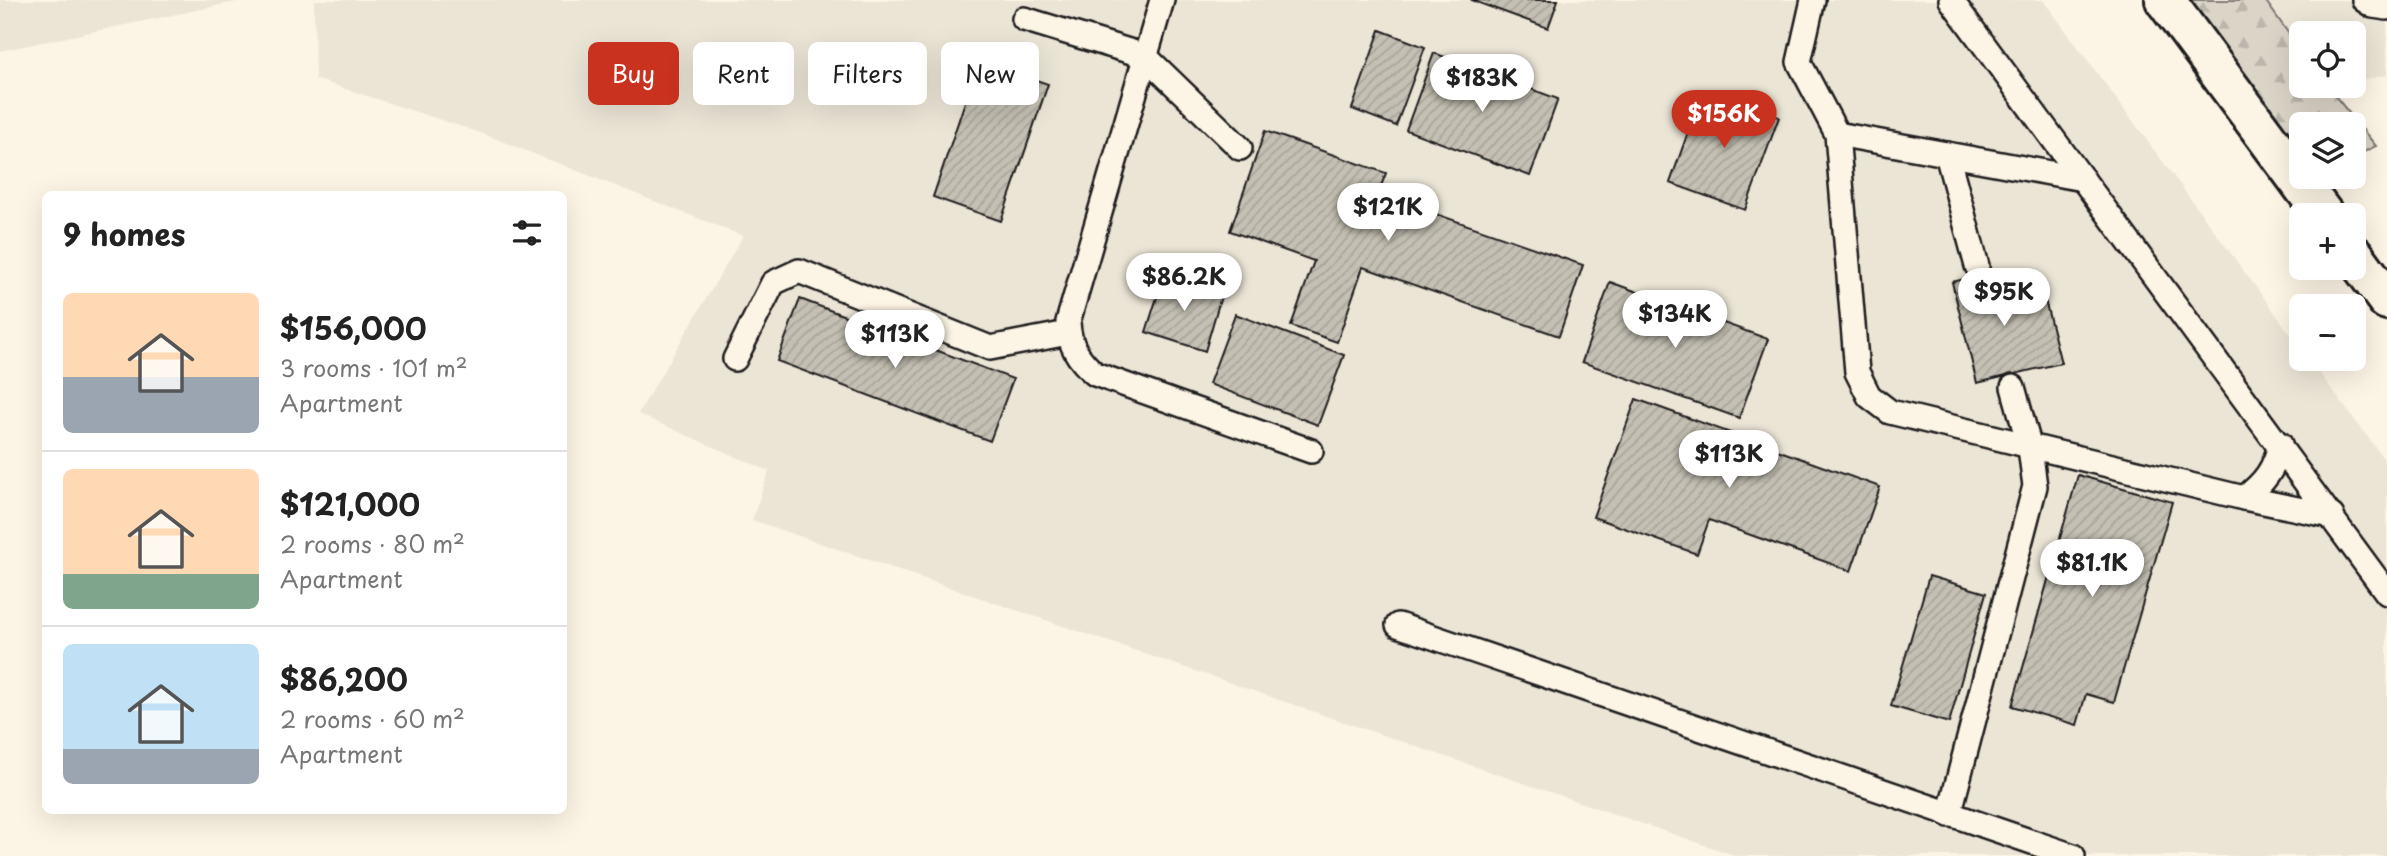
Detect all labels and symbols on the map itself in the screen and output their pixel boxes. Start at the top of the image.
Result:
pin: $183K [1433,54,1531,114]
pin: $156K [1675,90,1773,150]
pin: $121K [1339,184,1437,243]
pin: $86.2K [1127,254,1241,313]
pin: $95K [1963,268,2045,328]
pin: $134K [1626,290,1724,350]
pin: $113K [846,310,944,370]
pin: $113K [1680,430,1778,490]
pin: $81.1K [2035,540,2149,599]

